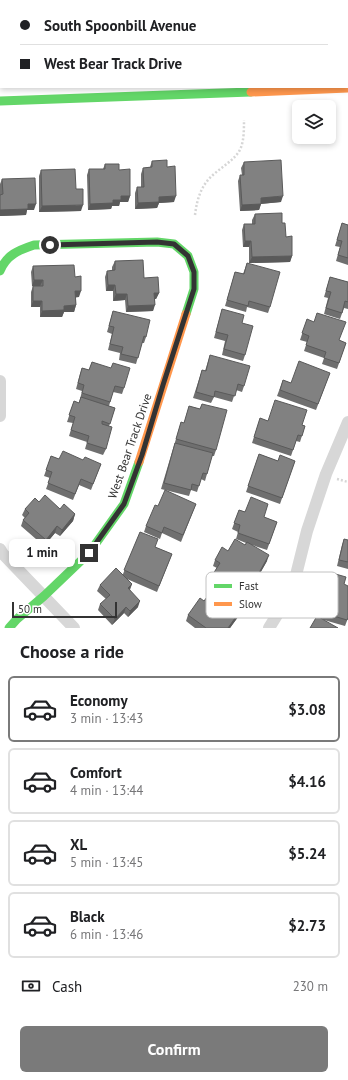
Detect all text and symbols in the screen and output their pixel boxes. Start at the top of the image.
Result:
text: South Spoonbill Avenue [44,16,197,35]
text: West Bear Track Drive [44,54,182,73]
map controls [292,100,336,144]
button: layers [292,100,336,144]
route start [41,236,59,254]
street label: West Bear Track Drive [105,391,155,500]
callout: 1 min [9,539,75,567]
text: 1 min [26,544,58,561]
route end [80,544,98,562]
legend [206,572,338,618]
text: Fast [239,579,259,593]
text: Slow [239,597,262,611]
scale bar [12,600,117,619]
text: 50 m [18,602,42,616]
text: Choose a ride [20,640,124,663]
icon: car [22,691,58,727]
text: Economy [70,691,128,710]
text: $3.08 [288,700,326,719]
text: 3 min · 13:43 [70,710,143,727]
icon: car [22,763,58,799]
text: Comfort [70,763,122,782]
text: $4.16 [288,772,326,791]
text: 4 min · 13:44 [70,782,143,799]
icon: car [22,835,58,871]
text: XL [70,835,87,854]
text: $5.24 [288,844,326,863]
text: 5 min · 13:45 [70,854,143,871]
icon: car [22,907,58,943]
text: Black [70,907,105,926]
text: $2.73 [288,916,326,935]
text: 6 min · 13:46 [70,926,143,943]
icon: cash [20,975,42,997]
text: Cash [52,977,82,996]
text: 230 m [293,978,328,995]
button: Confirm [20,1026,328,1072]

